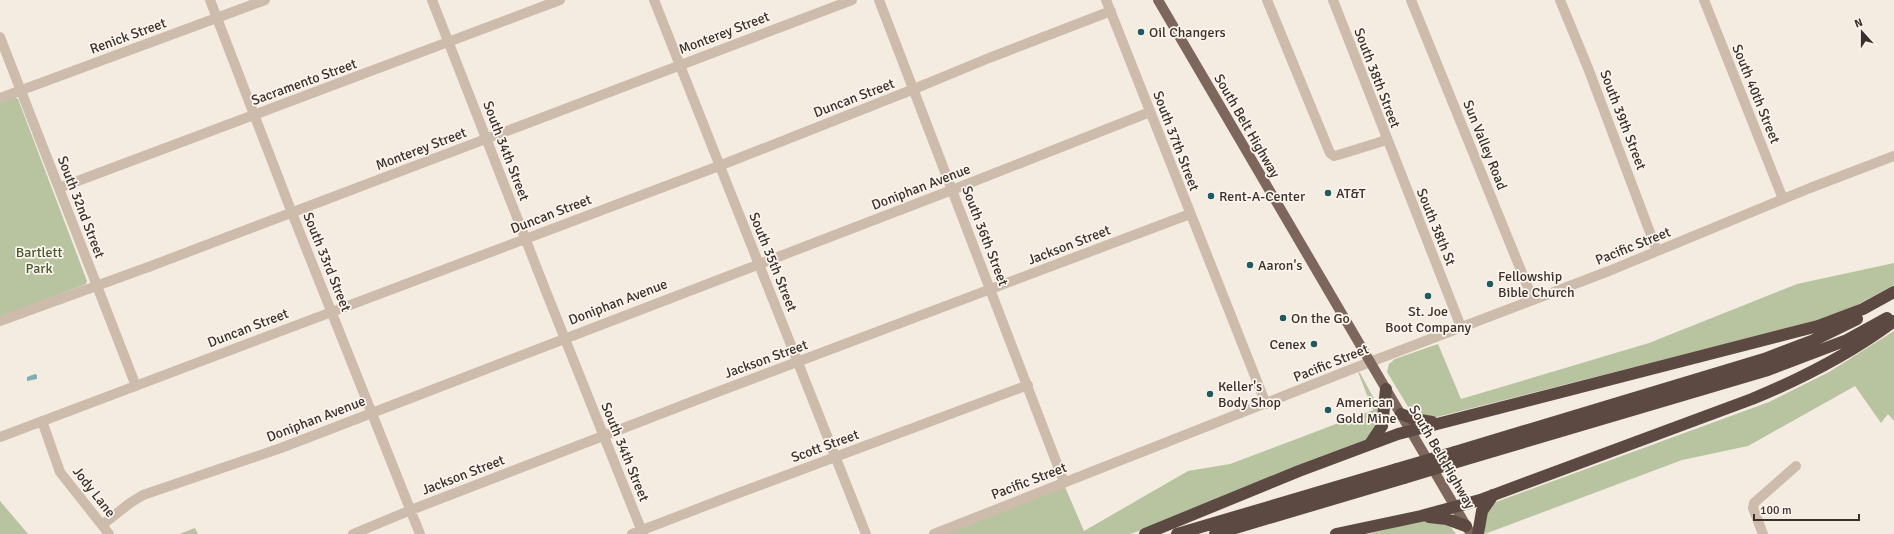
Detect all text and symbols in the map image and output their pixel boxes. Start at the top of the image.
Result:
street label: Monterey Street [676,8,772,58]
north arrow [1842,12,1882,52]
street label: Renick Street [88,14,169,58]
text: N [1853,16,1864,31]
place label: Oil Changers [1149,24,1226,41]
street label: South 38th Street [1350,26,1404,130]
marker: Oil Changers [1136,27,1146,37]
street label: South 40th Street [1728,42,1784,146]
street label: Sacramento Street [249,55,359,109]
street label: South 39th Street [1596,68,1650,172]
street label: South Belt Highway [1210,71,1284,181]
street label: Duncan Street [811,75,897,121]
street label: South 37th Street [1149,89,1203,193]
street label: Sun Valley Road [1459,98,1511,192]
street label: South 34th Street [479,99,533,203]
street label: Monterey Street [373,124,469,174]
street label: South 32nd Street [54,154,108,261]
street label: Doniphan Avenue [869,160,973,214]
street label: South 36th Street [958,184,1012,288]
place label: AT&T [1336,185,1366,202]
street label: South 38th St [1413,186,1459,268]
place label: Rent-A-Center [1219,188,1306,205]
marker: AT&T [1323,188,1333,198]
street label: Duncan Street [508,191,594,237]
marker: Rent-A-Center [1206,191,1216,201]
street label: South 33rd Street [299,210,355,314]
street label: South 35th Street [745,210,801,314]
street label: Jackson Street [1025,221,1113,269]
street label: Pacific Street [1593,223,1673,269]
park label: Bartlett Park [16,244,62,277]
place label: Aaron's [1258,257,1302,274]
marker: Aaron's [1245,260,1255,270]
place label: Fellowship Bible Church [1498,268,1575,301]
street label: Doniphan Avenue [566,275,670,329]
marker: Fellowship Bible Church [1485,279,1495,289]
marker: St. Joe Boot Company [1423,291,1433,301]
place label: St. Joe Boot Company [1385,303,1472,336]
street label: Duncan Street [205,305,291,351]
place label: On the Go [1291,310,1350,327]
marker: On the Go [1278,313,1288,323]
street label: Jackson Street [722,336,810,382]
place label: Cenex [1270,336,1307,353]
marker: Cenex [1309,339,1319,349]
street label: Pacific Street [1291,340,1371,386]
place label: Keller's Body Shop [1218,378,1281,411]
marker: Keller's Body Shop [1205,389,1215,399]
street label: Doniphan Avenue [264,392,368,446]
place label: American Gold Mine [1336,394,1397,427]
street label: South 34th Street [597,400,653,504]
street label: South Belt Highway [1405,402,1479,512]
marker: American Gold Mine [1323,405,1333,415]
street label: Scott Street [789,426,861,466]
street label: Jackson Street [419,451,507,499]
street label: Pacific Street [989,459,1069,503]
street label: Jody Lane [69,463,119,521]
scale bar [1754,496,1859,522]
text: 100 m [1760,503,1792,518]

